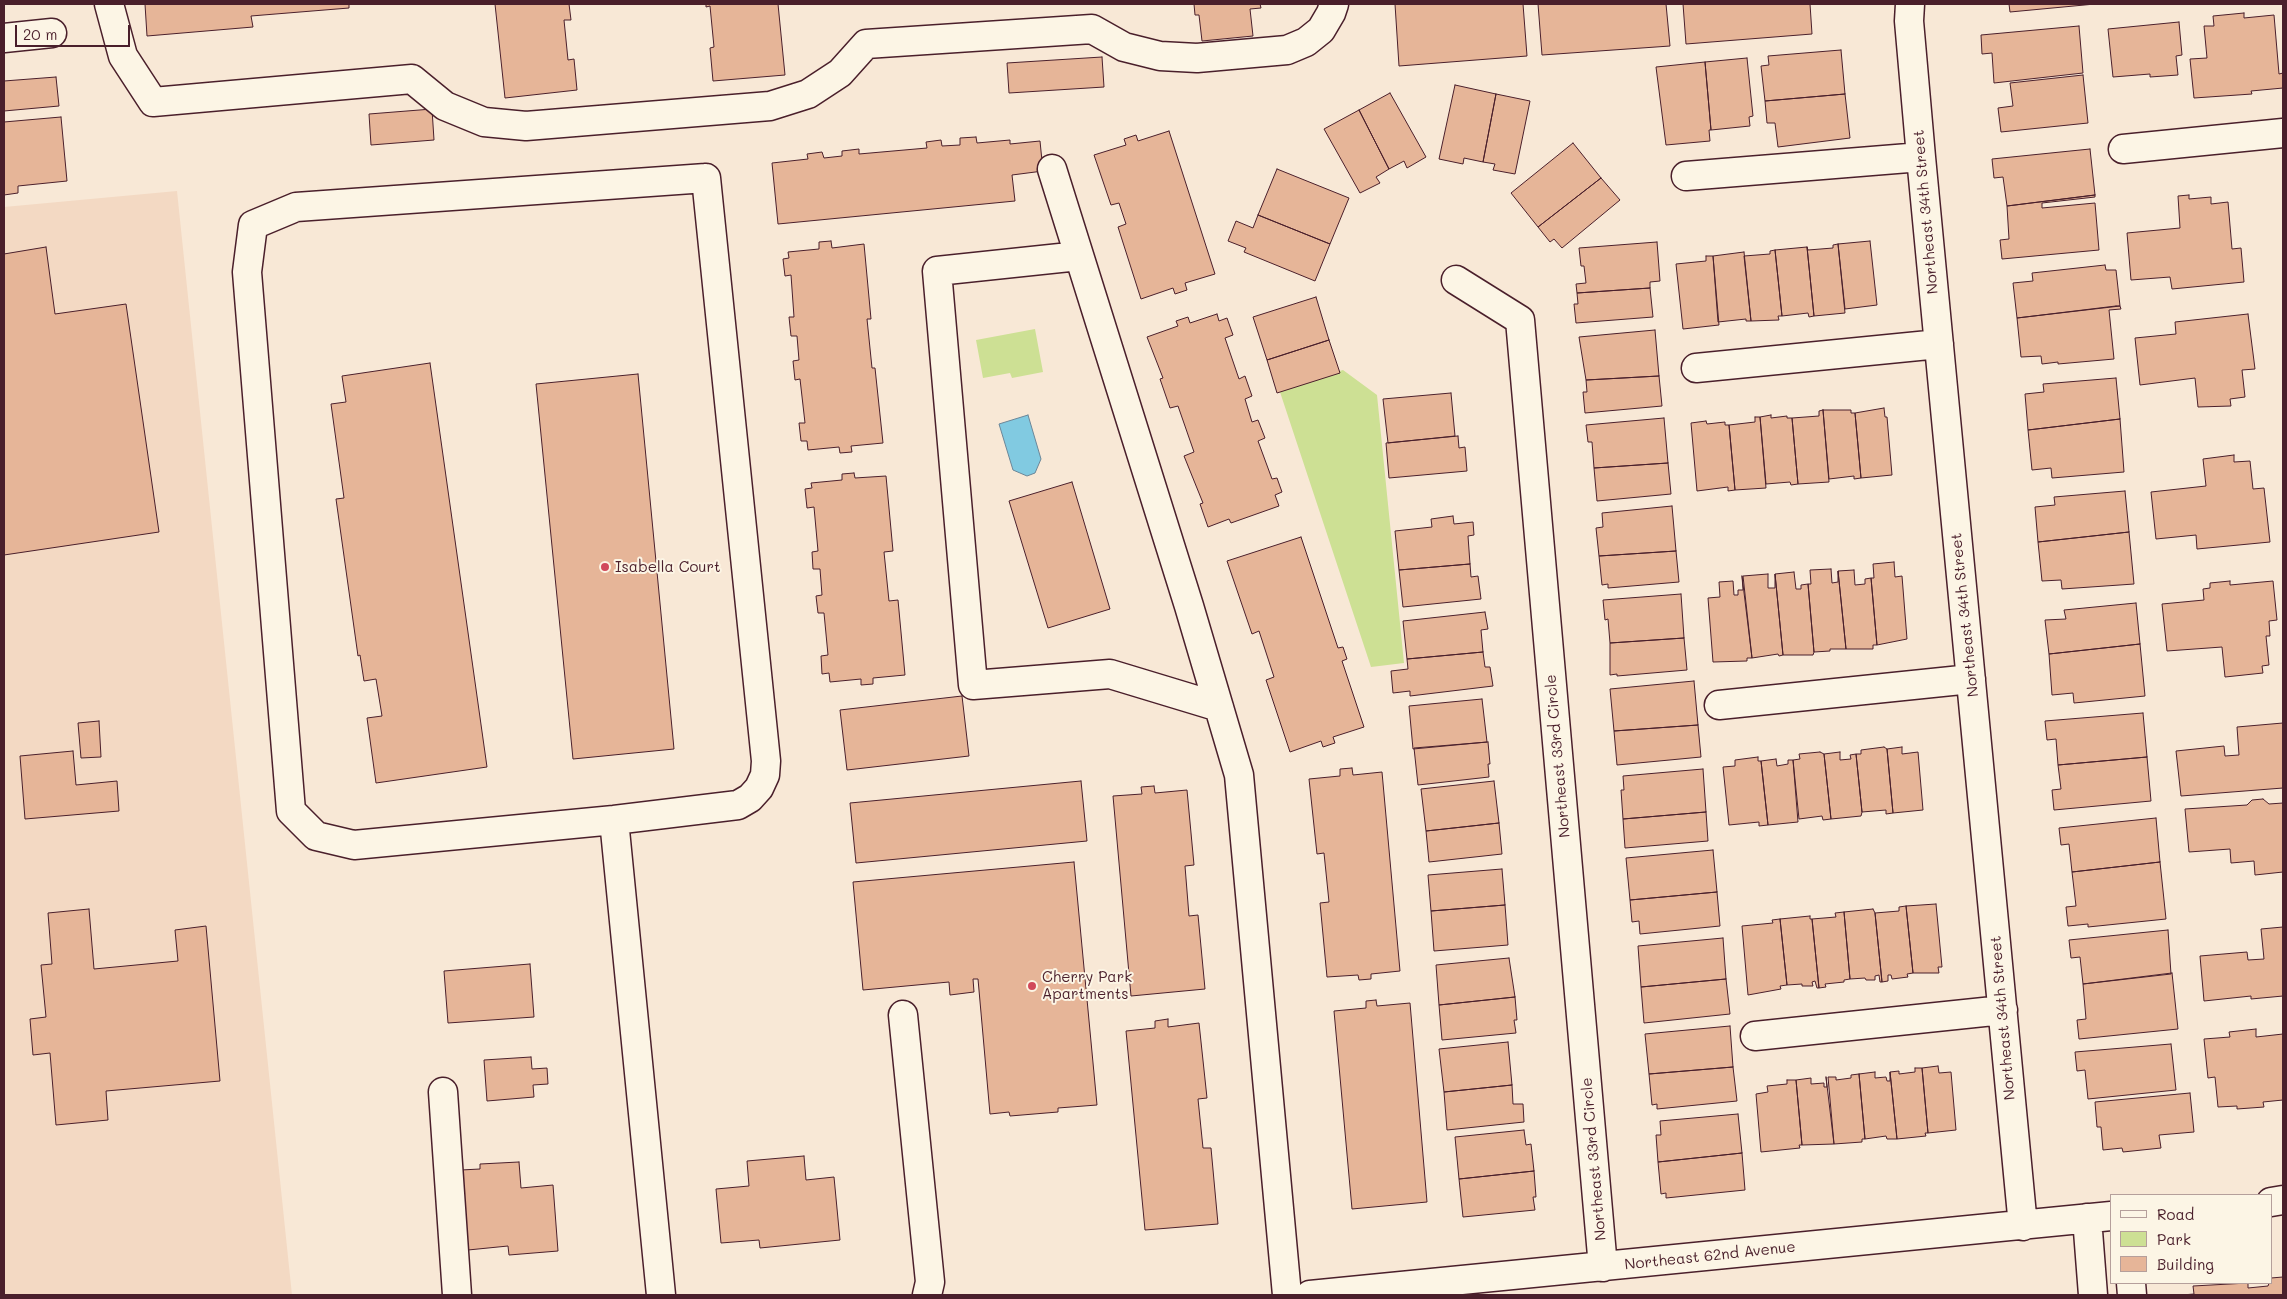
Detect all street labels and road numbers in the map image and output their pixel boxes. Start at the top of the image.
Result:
street label: Northeast 34th Street [1910,129,1942,295]
street label: Northeast 34th Street [1947,532,1983,698]
street label: Northeast 33rd Circle [1542,674,1574,838]
street label: Northeast 34th Street [1987,935,2019,1101]
street label: Northeast 33rd Circle [1578,1077,1610,1241]
street label: Northeast 62nd Avenue [1624,1238,1796,1274]

